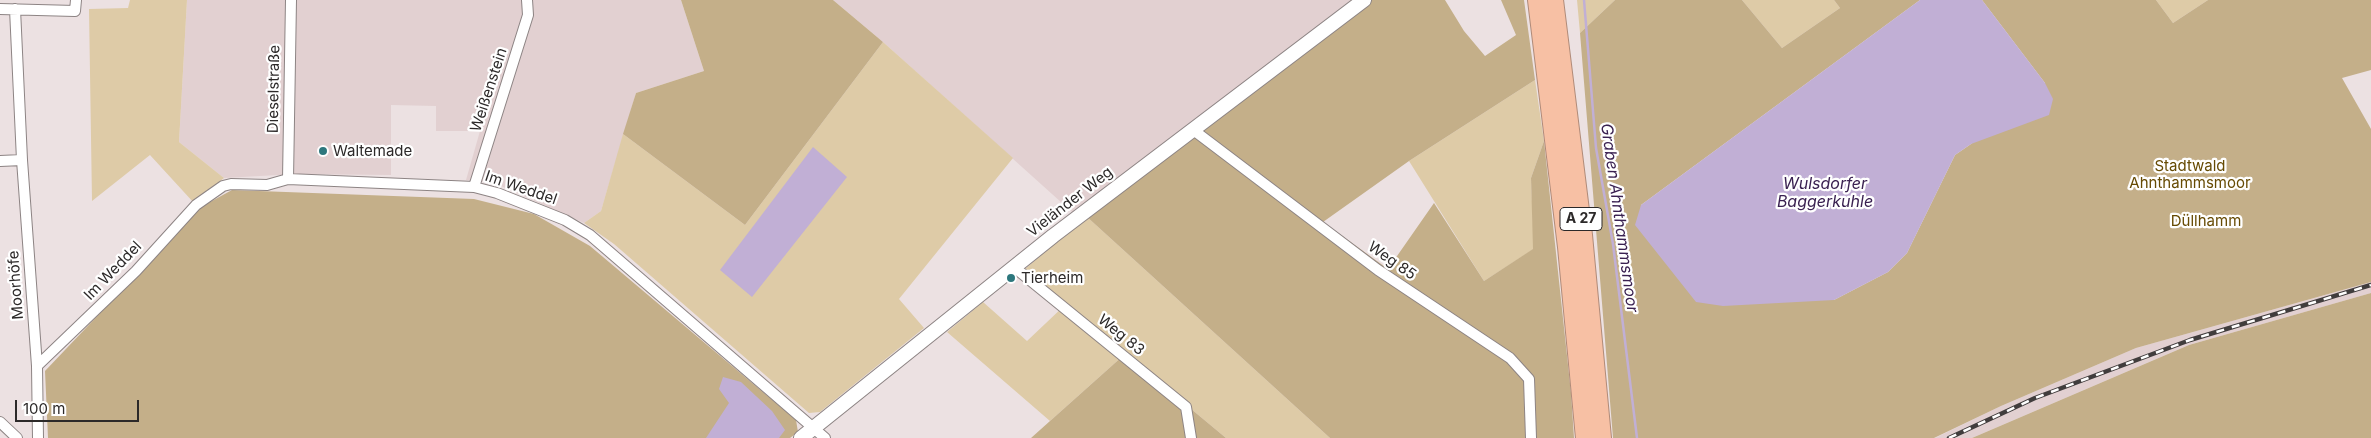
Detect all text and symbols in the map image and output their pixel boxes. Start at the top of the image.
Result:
street label: Dieselstraße [264,45,284,133]
street label: Weißenstein [467,46,511,134]
water label: Graben Ahnthammsmoor [1596,122,1642,314]
place label: Waltemade [333,142,412,160]
marker: Waltemade [317,145,329,157]
park label: Stadtwald Ahnthammsmoor [2129,157,2251,192]
street label: Vieländer Weg [1024,163,1116,241]
street label: Im Weddel [483,167,559,209]
water label: Wulsdorfer Baggerkuhle [1777,174,1873,212]
road number: A 27 [1560,208,1602,230]
park label: Düllhamm [2171,212,2241,230]
street label: Im Weddel [81,238,145,304]
street label: Weg 85 [1364,238,1420,284]
street label: Moorhöfe [5,250,27,320]
place label: Tierheim [1021,269,1083,287]
marker: Tierheim [1005,272,1017,284]
street label: Weg 83 [1094,311,1148,359]
scale bar [18,390,141,422]
text: 100 m [23,399,65,418]

